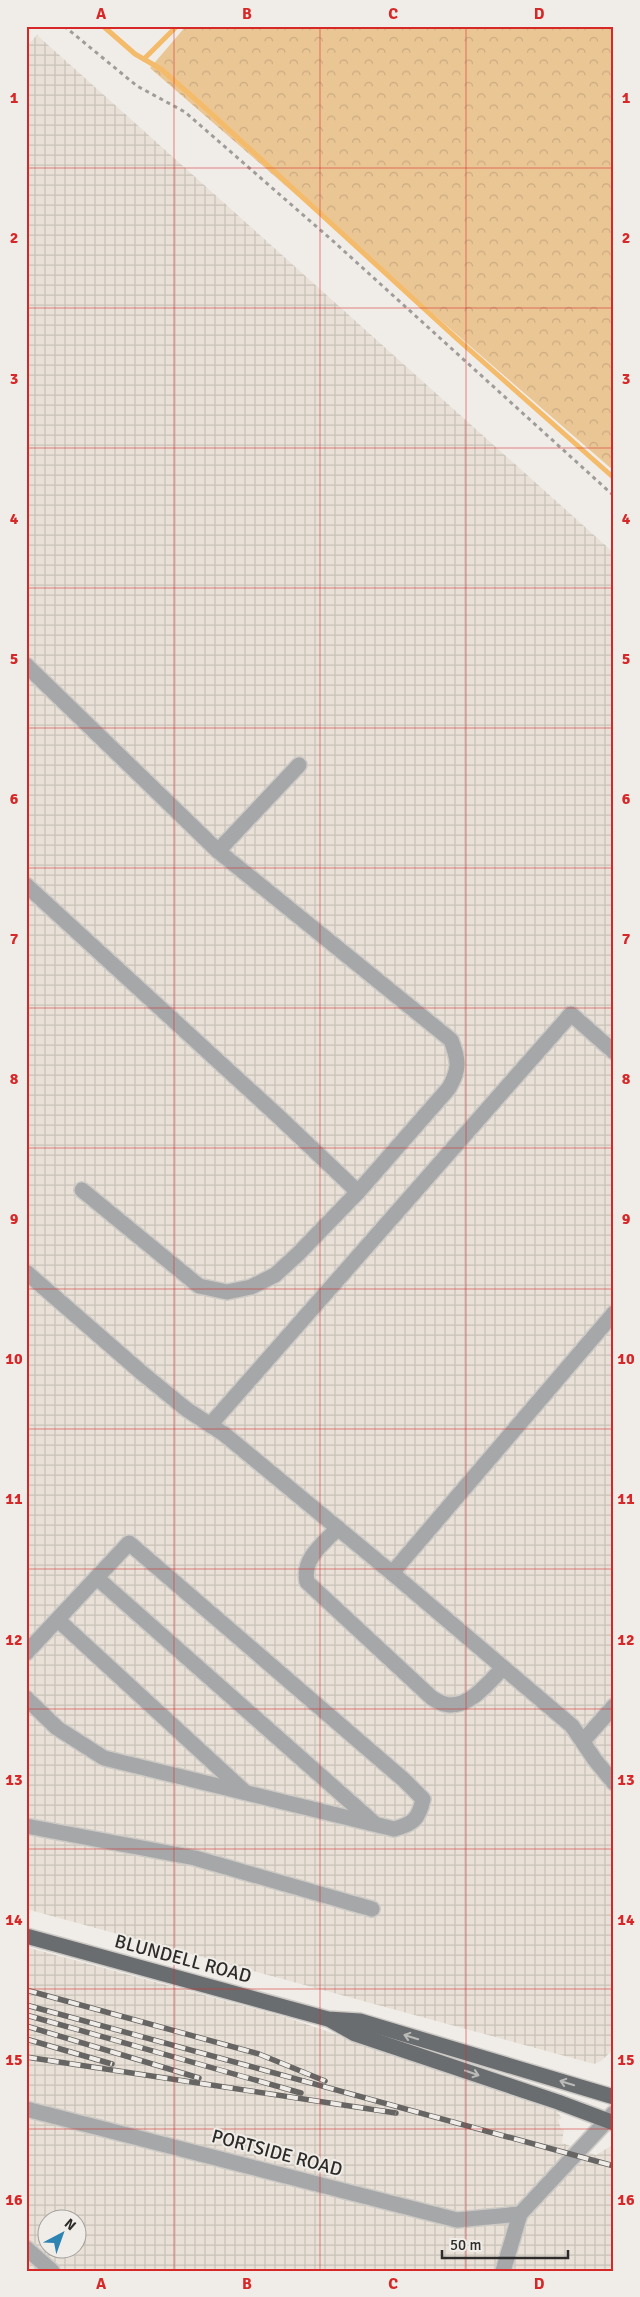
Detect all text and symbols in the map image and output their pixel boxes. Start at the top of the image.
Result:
text: A [96,4,107,24]
text: B [242,4,252,24]
text: C [388,4,398,24]
text: D [534,4,545,24]
text: 1 [10,88,19,108]
text: 1 [622,88,631,108]
text: 2 [10,228,18,248]
text: 2 [622,228,630,248]
text: 3 [10,369,18,389]
text: 3 [622,369,630,389]
text: 4 [10,509,19,529]
text: 4 [622,509,631,529]
text: 5 [10,649,18,669]
text: 5 [622,649,630,669]
text: 6 [10,789,19,809]
text: 6 [622,789,631,809]
text: 7 [10,929,19,949]
text: 7 [622,929,631,949]
text: 8 [10,1069,19,1089]
text: 8 [622,1069,631,1089]
text: 9 [10,1209,19,1229]
text: 9 [622,1209,631,1229]
text: 10 [5,1349,23,1369]
text: 10 [617,1349,635,1369]
text: 11 [5,1489,23,1509]
text: 11 [617,1489,635,1509]
text: 12 [5,1630,23,1650]
text: 12 [617,1630,635,1650]
text: 13 [5,1770,23,1790]
text: 13 [617,1770,635,1790]
text: 14 [5,1910,23,1930]
text: 14 [617,1910,635,1930]
street label: BLUNDELL ROAD [112,1929,254,1989]
one-way arrow [404,2031,420,2041]
text: 15 [5,2050,23,2070]
text: 15 [617,2050,635,2070]
one-way arrow [464,2069,479,2078]
one-way arrow [559,2077,575,2087]
street label: PORTSIDE ROAD [209,2124,345,2182]
text: 16 [5,2190,23,2210]
text: 16 [617,2190,635,2210]
north arrow [38,2210,88,2260]
text: N [61,2215,79,2234]
scale bar [442,2227,569,2259]
text: 50 m [450,2236,481,2254]
text: A [96,2274,107,2294]
text: B [242,2274,252,2294]
text: C [388,2274,398,2294]
text: D [534,2274,545,2294]

